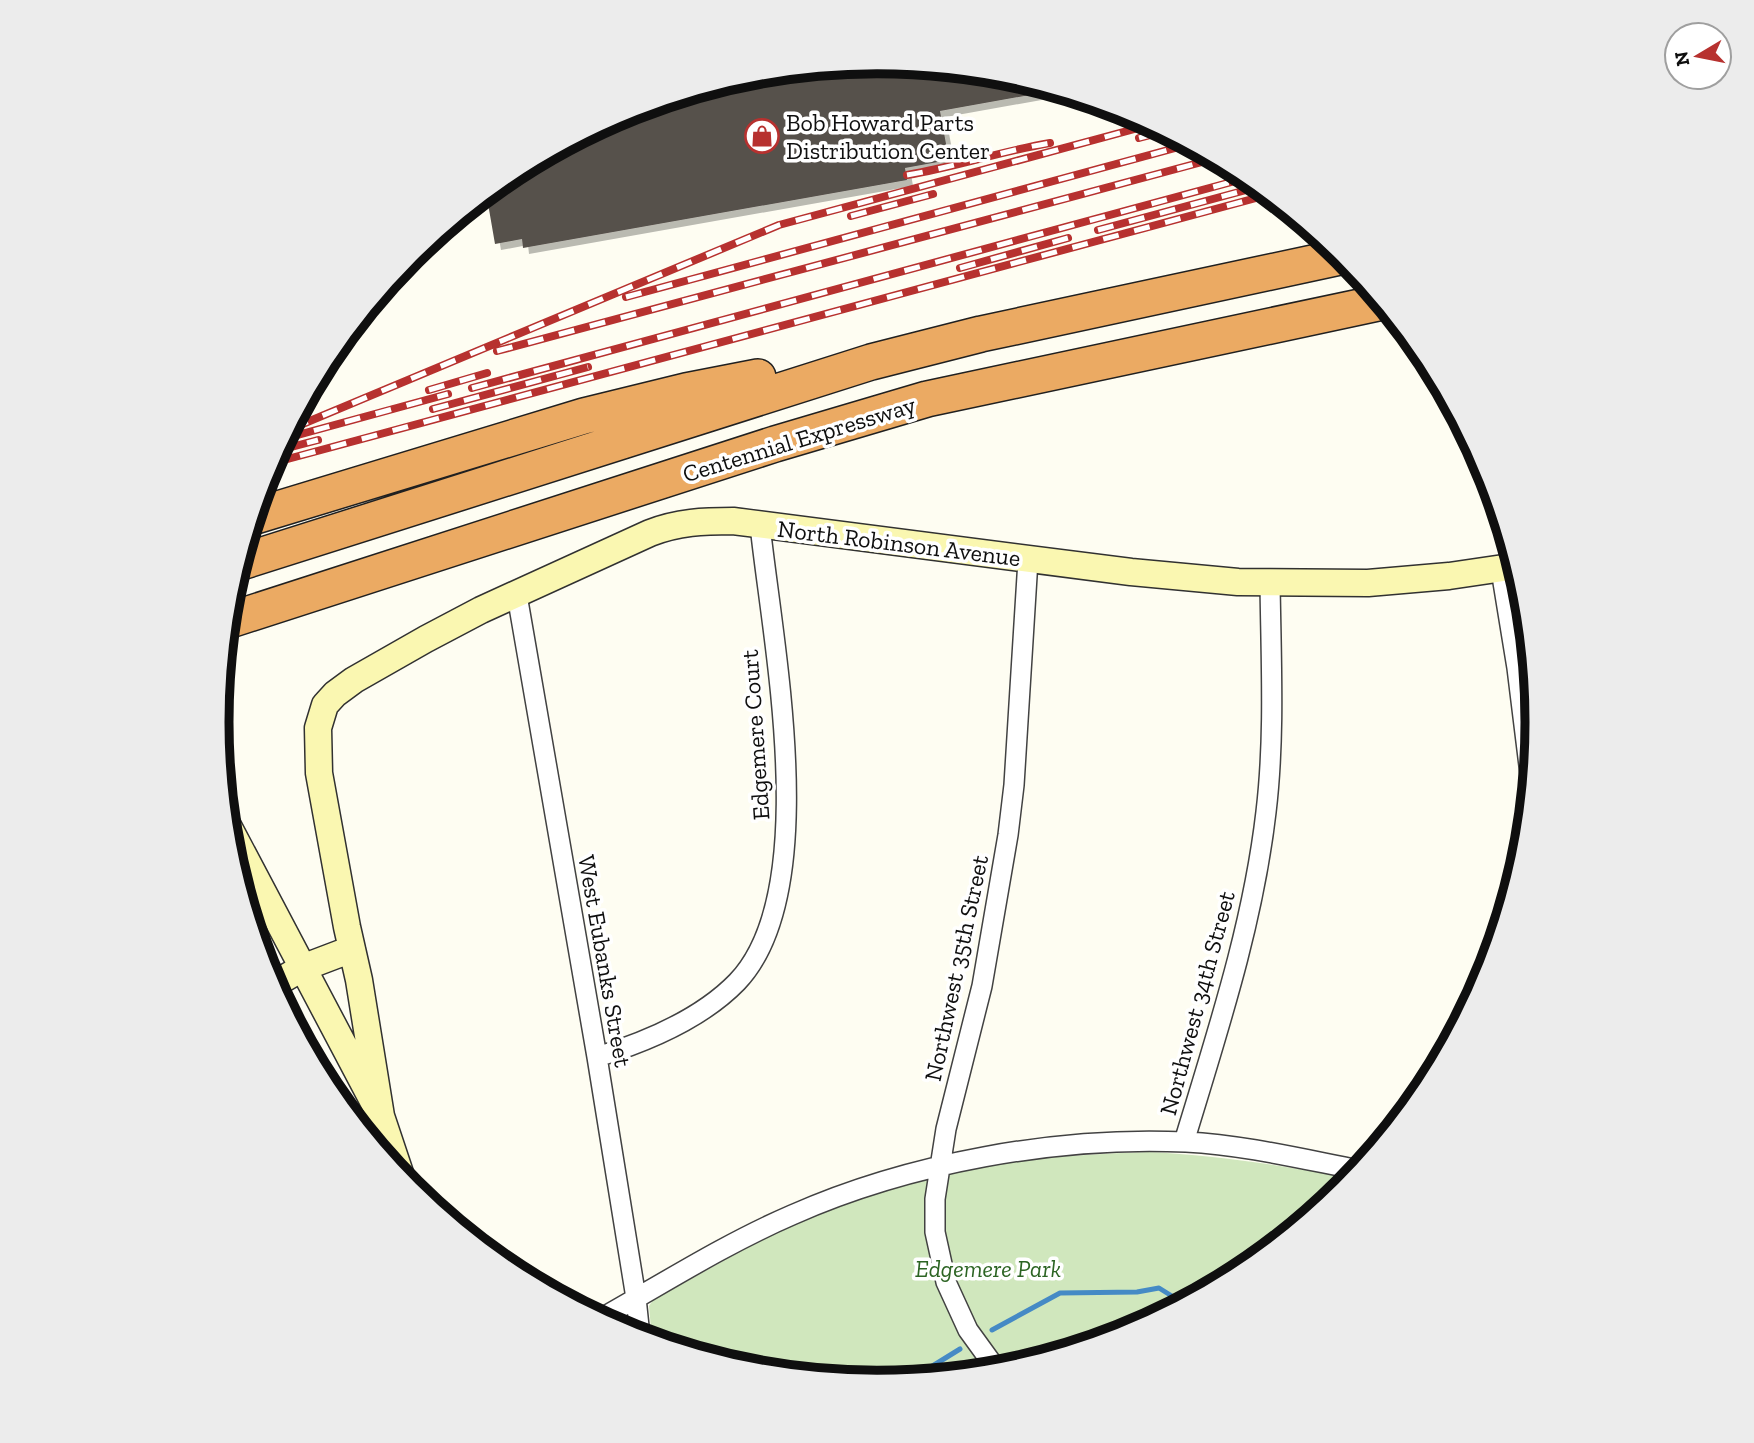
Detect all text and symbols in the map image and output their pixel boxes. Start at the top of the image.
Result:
north arrow [1663,21,1733,91]
text: N [1669,50,1694,68]
place label: Bob Howard Parts Distribution Center [786,108,990,165]
shop icon: Bob Howard Parts Distribution Center [743,117,781,155]
street label: Centennial Expressway [679,390,920,488]
street label: North Robinson Avenue [776,514,1022,572]
street label: Edgemere Court [735,649,775,821]
street label: Northwest 35th Street [918,852,994,1084]
street label: West Eubanks Street [572,853,638,1069]
street label: Northwest 34th Street [1153,888,1241,1118]
park label: Edgemere Park [915,1254,1061,1283]

